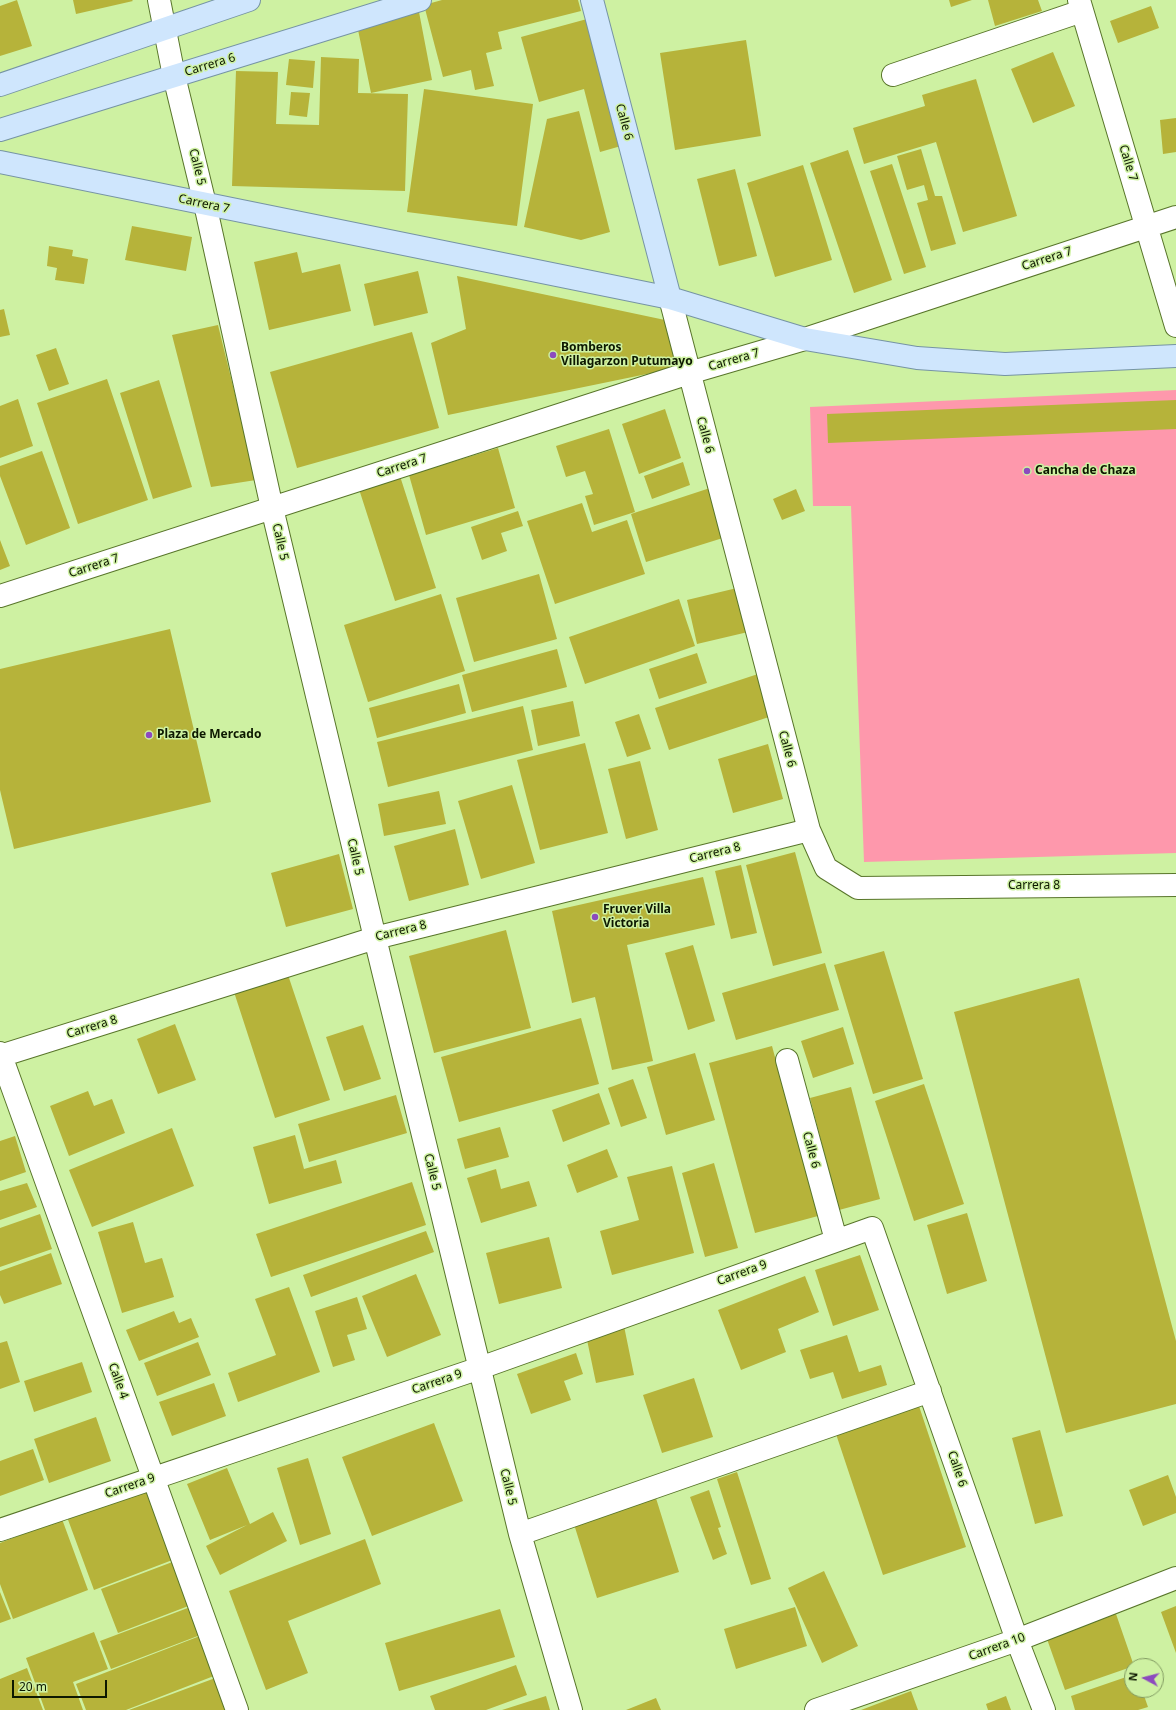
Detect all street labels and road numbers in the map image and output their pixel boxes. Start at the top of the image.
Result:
street label: Carrera 6 [183,50,237,80]
street label: Calle 6 [612,102,636,142]
street label: Calle 7 [1116,143,1140,183]
street label: Calle 5 [186,147,208,187]
street label: Carrera 7 [177,192,231,216]
street label: Carrera 7 [1020,244,1074,274]
street label: Carrera 7 [707,346,761,374]
street label: Calle 6 [693,415,717,455]
street label: Carrera 7 [375,451,429,481]
street label: Calle 5 [269,522,291,562]
street label: Carrera 7 [67,551,121,581]
street label: Calle 6 [775,729,799,769]
street label: Calle 5 [344,837,366,877]
street label: Carrera 8 [688,840,742,866]
street label: Carrera 8 [1008,879,1060,893]
street label: Carrera 8 [374,918,428,944]
street label: Carrera 8 [65,1012,119,1042]
street label: Calle 6 [799,1130,823,1170]
street label: Calle 5 [421,1152,443,1192]
street label: Carrera 9 [715,1257,769,1289]
street label: Calle 4 [105,1361,131,1401]
street label: Carrera 9 [410,1367,464,1397]
street label: Calle 6 [944,1449,970,1489]
street label: Calle 5 [497,1467,519,1507]
street label: Carrera 9 [103,1471,157,1501]
street label: Carrera 10 [967,1630,1027,1664]

